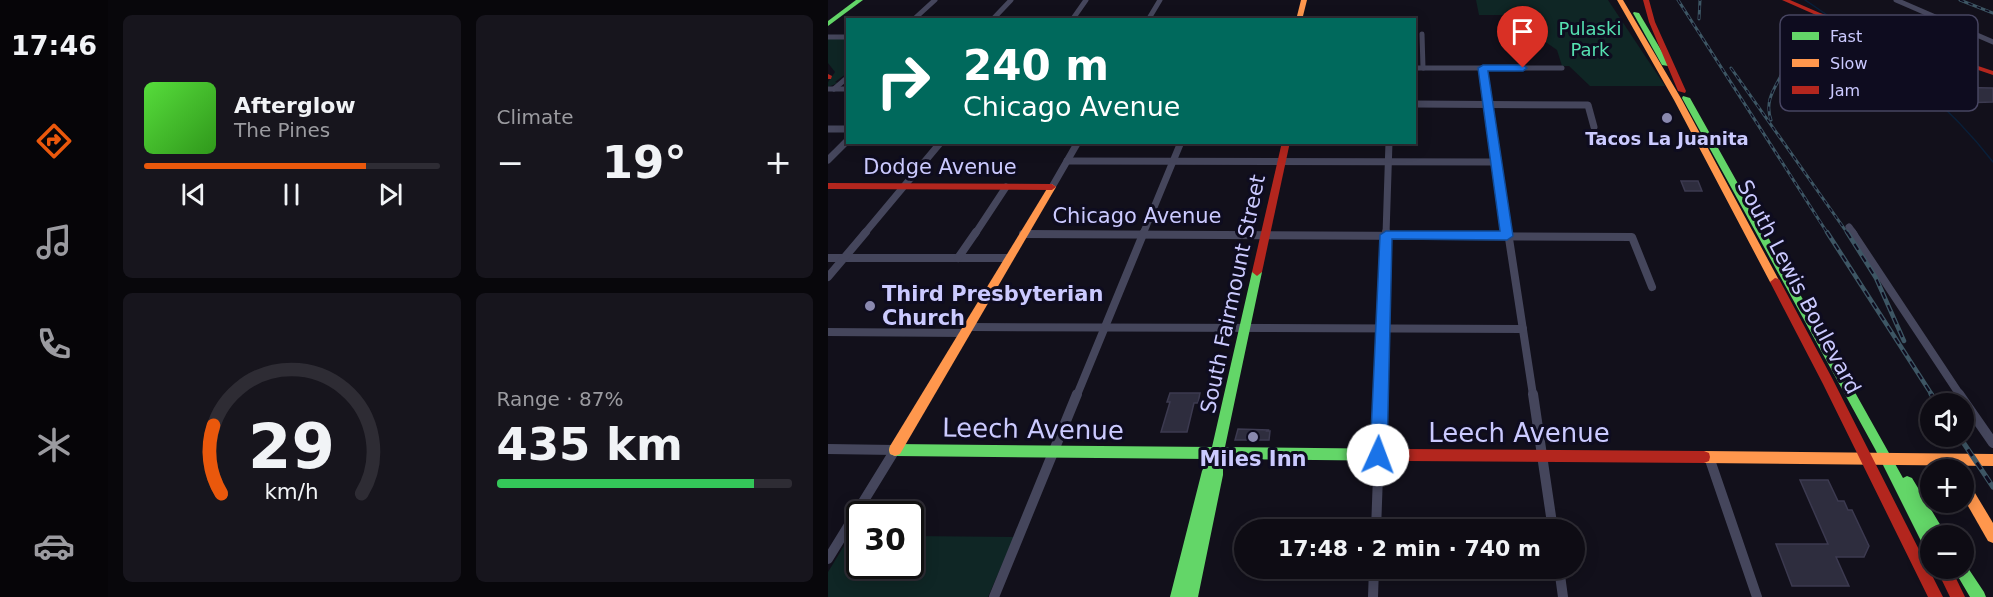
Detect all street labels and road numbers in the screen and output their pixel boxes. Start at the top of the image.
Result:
street label: Dodge Avenue [863,155,1017,179]
street label: South Fairmount Street [1196,172,1270,416]
street label: South Lewis Boulevard [1732,176,1866,398]
street label: Chicago Avenue [1052,204,1222,228]
street label: Leech Avenue [942,412,1124,446]
street label: Leech Avenue [1428,418,1610,448]

